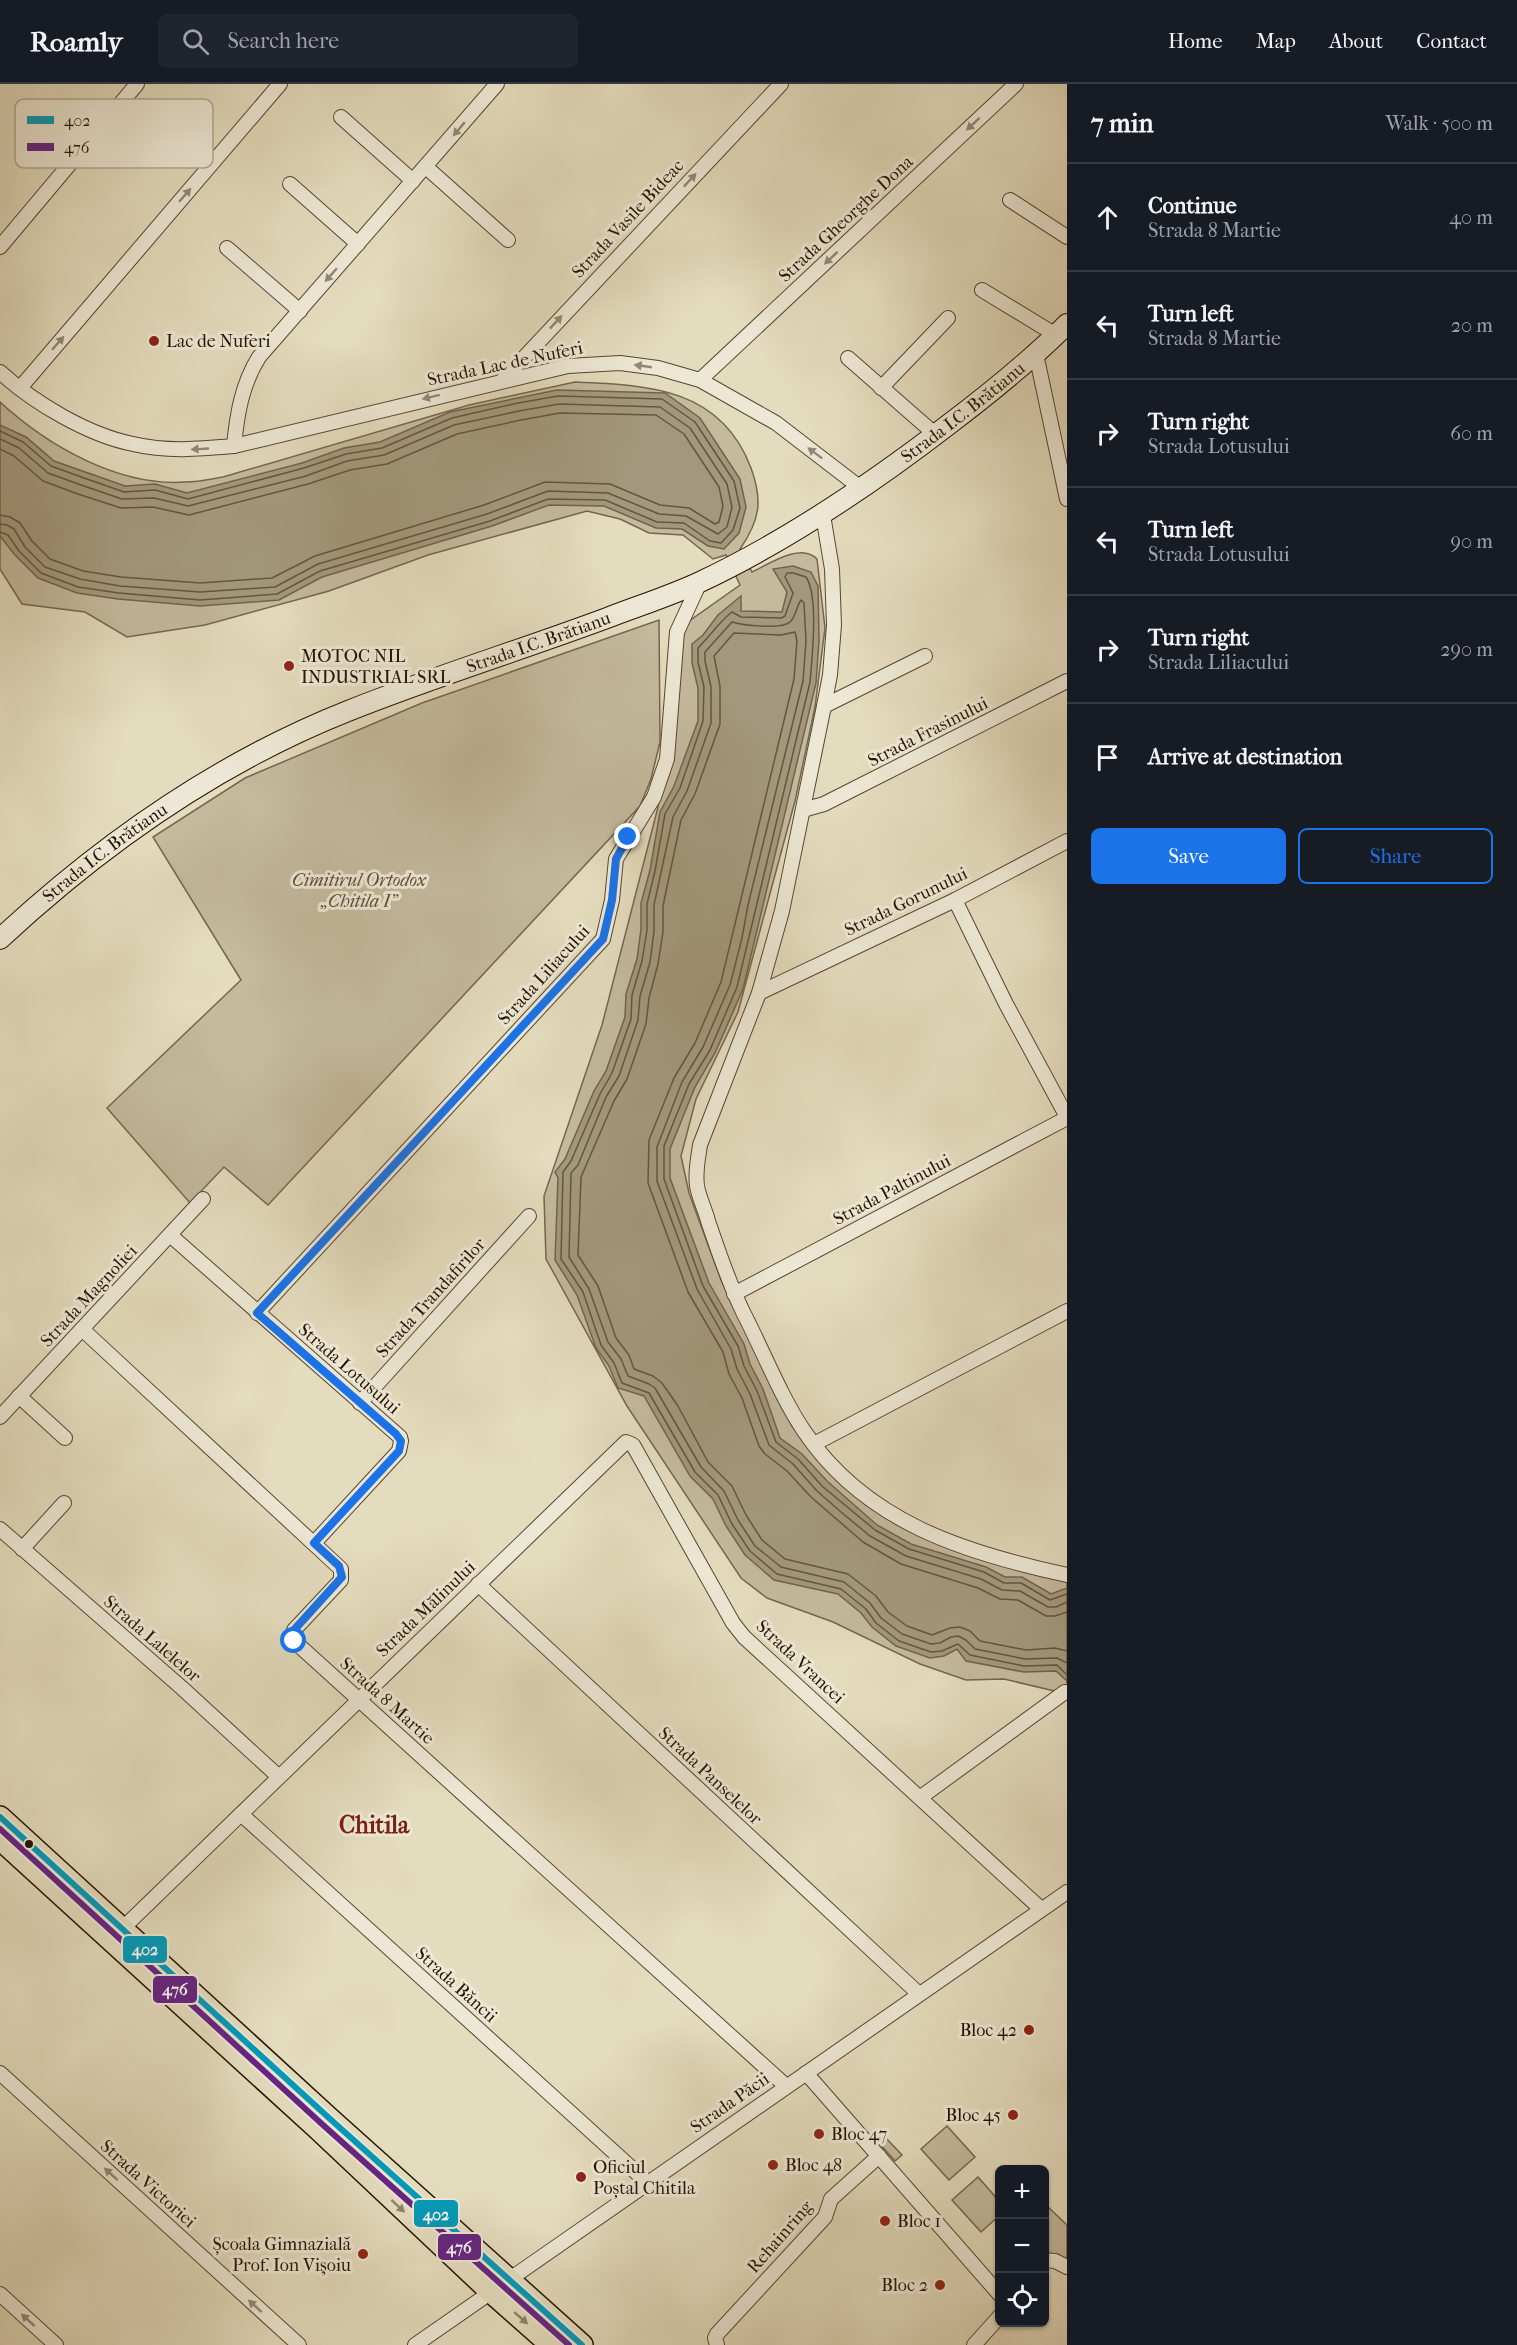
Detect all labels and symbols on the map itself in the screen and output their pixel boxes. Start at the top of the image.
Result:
legend [15,99,213,168]
text: 402 [64,111,91,130]
one-way arrow [966,117,981,130]
one-way arrow [453,121,466,136]
text: 476 [64,138,90,157]
street label: Strada Gheorghe Dona [775,151,918,287]
street label: Strada Vasile Bideac [568,155,688,282]
one-way arrow [683,173,697,188]
one-way arrow [178,188,191,203]
one-way arrow [824,251,839,264]
one-way arrow [324,268,337,283]
one-way arrow [549,315,562,330]
place label: Lac de Nuferi [166,331,271,352]
marker: Lac de Nuferi [147,334,161,348]
one-way arrow [51,336,64,351]
street label: Strada Lac de Nuferi [425,337,585,391]
street label: Strada I.C. Brătianu [897,358,1029,467]
one-way arrow [634,362,653,371]
one-way arrow [422,393,440,403]
one-way arrow [191,444,210,454]
one-way arrow [807,447,823,459]
street label: Strada I.C. Brătianu [464,607,613,677]
place label: MOTOC NIL INDUSTRIAL SRL [301,646,450,688]
marker: MOTOC NIL INDUSTRIAL SRL [282,659,296,673]
street label: Strada Frasinului [864,692,992,771]
street label: Strada I.C. Brătianu [38,799,171,907]
route end [614,823,640,849]
street label: Strada Gorunului [841,863,971,941]
park label: Cimitirul Ortodox „Chitila I” [292,870,427,912]
street label: Strada Liliacului [494,920,595,1029]
street label: Strada Paltinului [830,1150,955,1230]
street label: Strada Trandafirilor [372,1234,490,1362]
street label: Strada Magnoliei [36,1240,142,1351]
street label: Strada Lotusului [294,1319,405,1419]
street label: Strada Mălinului [372,1556,480,1662]
street label: Strada Lalelelor [99,1591,205,1687]
street label: Strada Vrancei [752,1616,849,1709]
route start [280,1627,306,1653]
street label: Strada 8 Martie [336,1653,439,1749]
street label: Strada Panselelor [654,1723,766,1830]
district label: Chitila [339,1811,410,1839]
unlabelled marker [23,1838,35,1850]
line badge: 402 [122,1935,168,1964]
text: 402 [131,1940,158,1960]
street label: Strada Băncii [411,1943,502,2028]
line badge: 476 [152,1975,198,2004]
text: 476 [161,1980,188,2000]
place label: Bloc 42 [960,2020,1017,2041]
marker: Bloc 42 [1022,2023,1036,2037]
street label: Strada Păcii [687,2068,774,2138]
place label: Bloc 45 [946,2105,1001,2126]
marker: Bloc 45 [1006,2108,1020,2122]
place label: Bloc 47 [831,2124,888,2145]
marker: Bloc 47 [812,2127,826,2141]
street label: Strada Victoriei [96,2136,200,2233]
place label: Bloc 48 [785,2155,842,2176]
place label: Oficiul Poștal Chitila [593,2157,696,2199]
marker: Bloc 48 [766,2158,780,2172]
one-way arrow [104,2168,119,2181]
marker: Oficiul Poștal Chitila [574,2170,588,2184]
street label: Rehainring [743,2196,817,2277]
one-way arrow [391,2199,406,2213]
line badge: 402 [413,2199,459,2228]
text: 402 [422,2205,449,2225]
place label: Bloc 1 [897,2211,941,2232]
marker: Bloc 1 [878,2214,892,2228]
line badge: 476 [437,2233,482,2261]
place label: Școala Gimnazială Prof. Ion Vişoiu [212,2234,352,2276]
text: 476 [445,2238,472,2258]
marker: Școala Gimnazială Prof. Ion Vişoiu [356,2247,370,2261]
place label: Bloc 2 [881,2275,928,2296]
marker: Bloc 2 [933,2278,947,2292]
one-way arrow [248,2299,263,2313]
one-way arrow [513,2312,529,2325]
one-way arrow [21,2314,36,2327]

